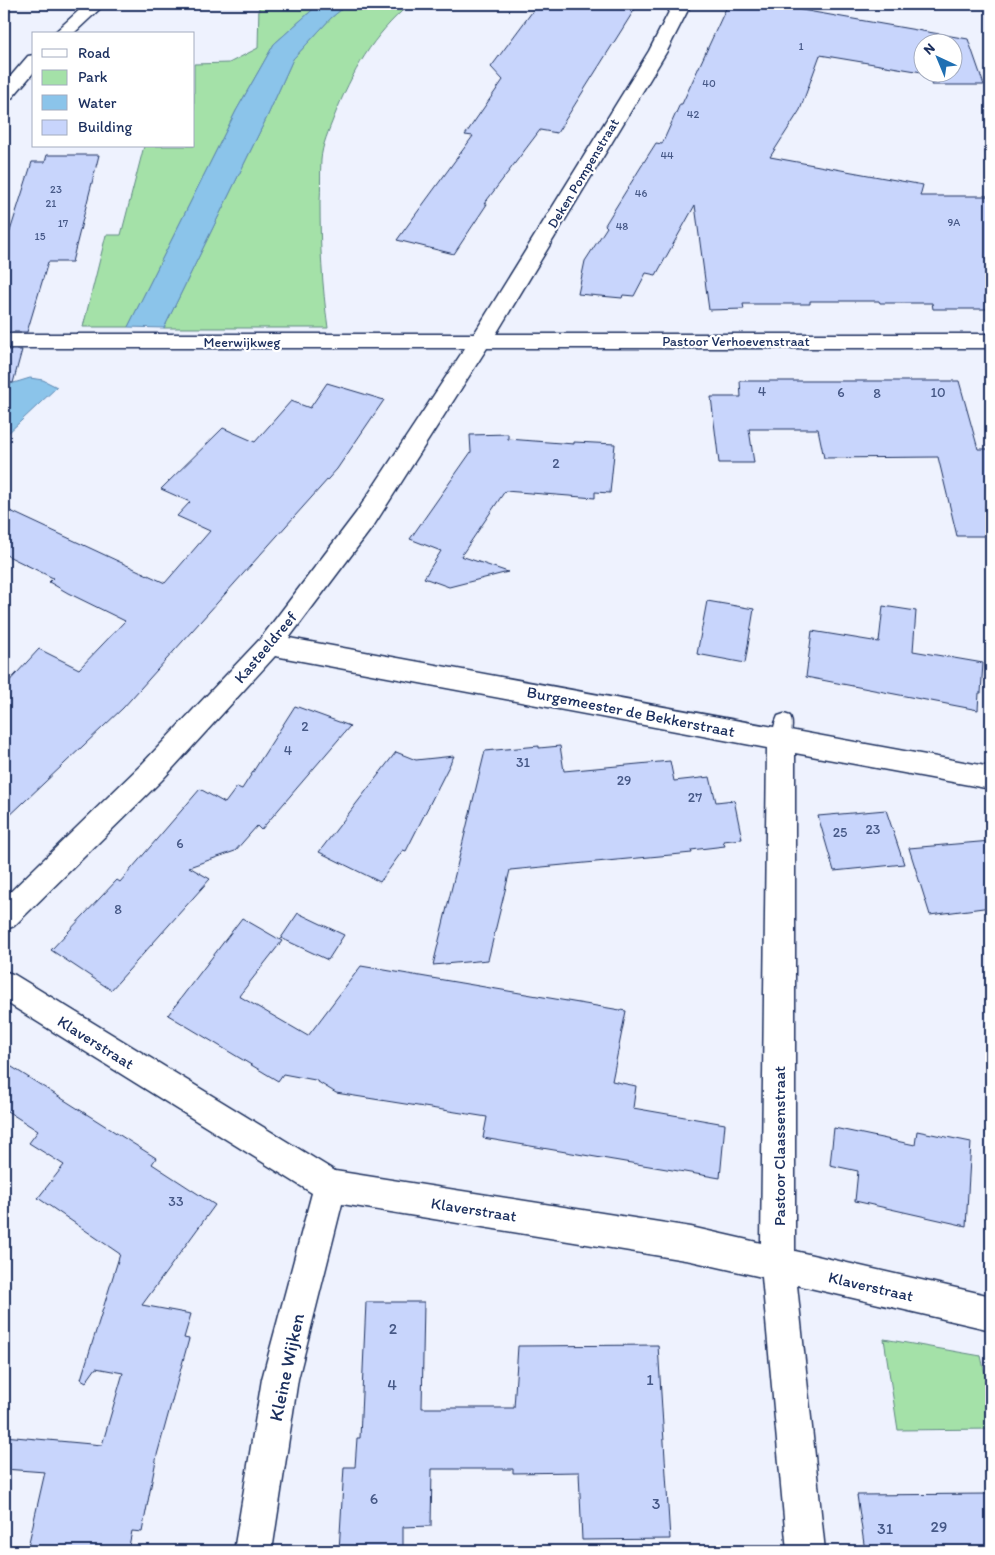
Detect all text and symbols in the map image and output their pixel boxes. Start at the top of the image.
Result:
legend [32,32,195,148]
north arrow [912,32,962,82]
house number: 1 [798,40,804,53]
text: N [920,40,939,58]
text: Road [78,44,111,62]
text: Park [78,68,108,86]
house number: 40 [702,77,716,90]
text: Water [78,94,117,112]
house number: 42 [687,108,699,121]
street label: Deken Pompenstraat [544,115,623,231]
text: Building [78,118,132,136]
house number: 44 [660,149,674,162]
house number: 23 [50,183,62,196]
house number: 46 [635,187,647,200]
house number: 21 [46,197,56,210]
house number: 9A [948,216,960,229]
house number: 17 [58,217,69,230]
house number: 48 [616,220,628,233]
house number: 15 [35,230,46,243]
street label: Pastoor Verhoevenstraat [662,333,810,350]
street label: Meerwijkweg [203,334,281,351]
house number: 4 [758,383,767,400]
house number: 6 [837,384,845,401]
house number: 10 [930,384,946,401]
house number: 8 [873,385,881,402]
house number: 2 [552,455,560,472]
street label: Kasteeldreef [230,607,301,687]
street label: Burgemeester de Bekkerstraat [525,682,736,741]
house number: 2 [301,718,309,735]
house number: 4 [284,742,293,759]
house number: 31 [516,754,531,771]
house number: 29 [617,772,631,789]
house number: 27 [688,789,702,806]
house number: 23 [866,821,881,838]
house number: 25 [833,824,847,841]
house number: 6 [176,835,184,852]
house number: 8 [114,901,122,918]
street label: Klaverstraat [54,1011,137,1073]
street label: Pastoor Claassenstraat [770,1066,789,1226]
house number: 33 [168,1193,184,1210]
street label: Klaverstraat [430,1193,518,1226]
street label: Klaverstraat [827,1268,915,1305]
street label: Kleine Wijken [264,1311,309,1423]
house number: 2 [389,1319,398,1338]
house number: 1 [646,1370,654,1389]
house number: 4 [387,1375,397,1394]
house number: 6 [370,1489,378,1508]
house number: 3 [652,1494,661,1513]
house number: 29 [931,1517,947,1536]
house number: 31 [877,1519,894,1538]

